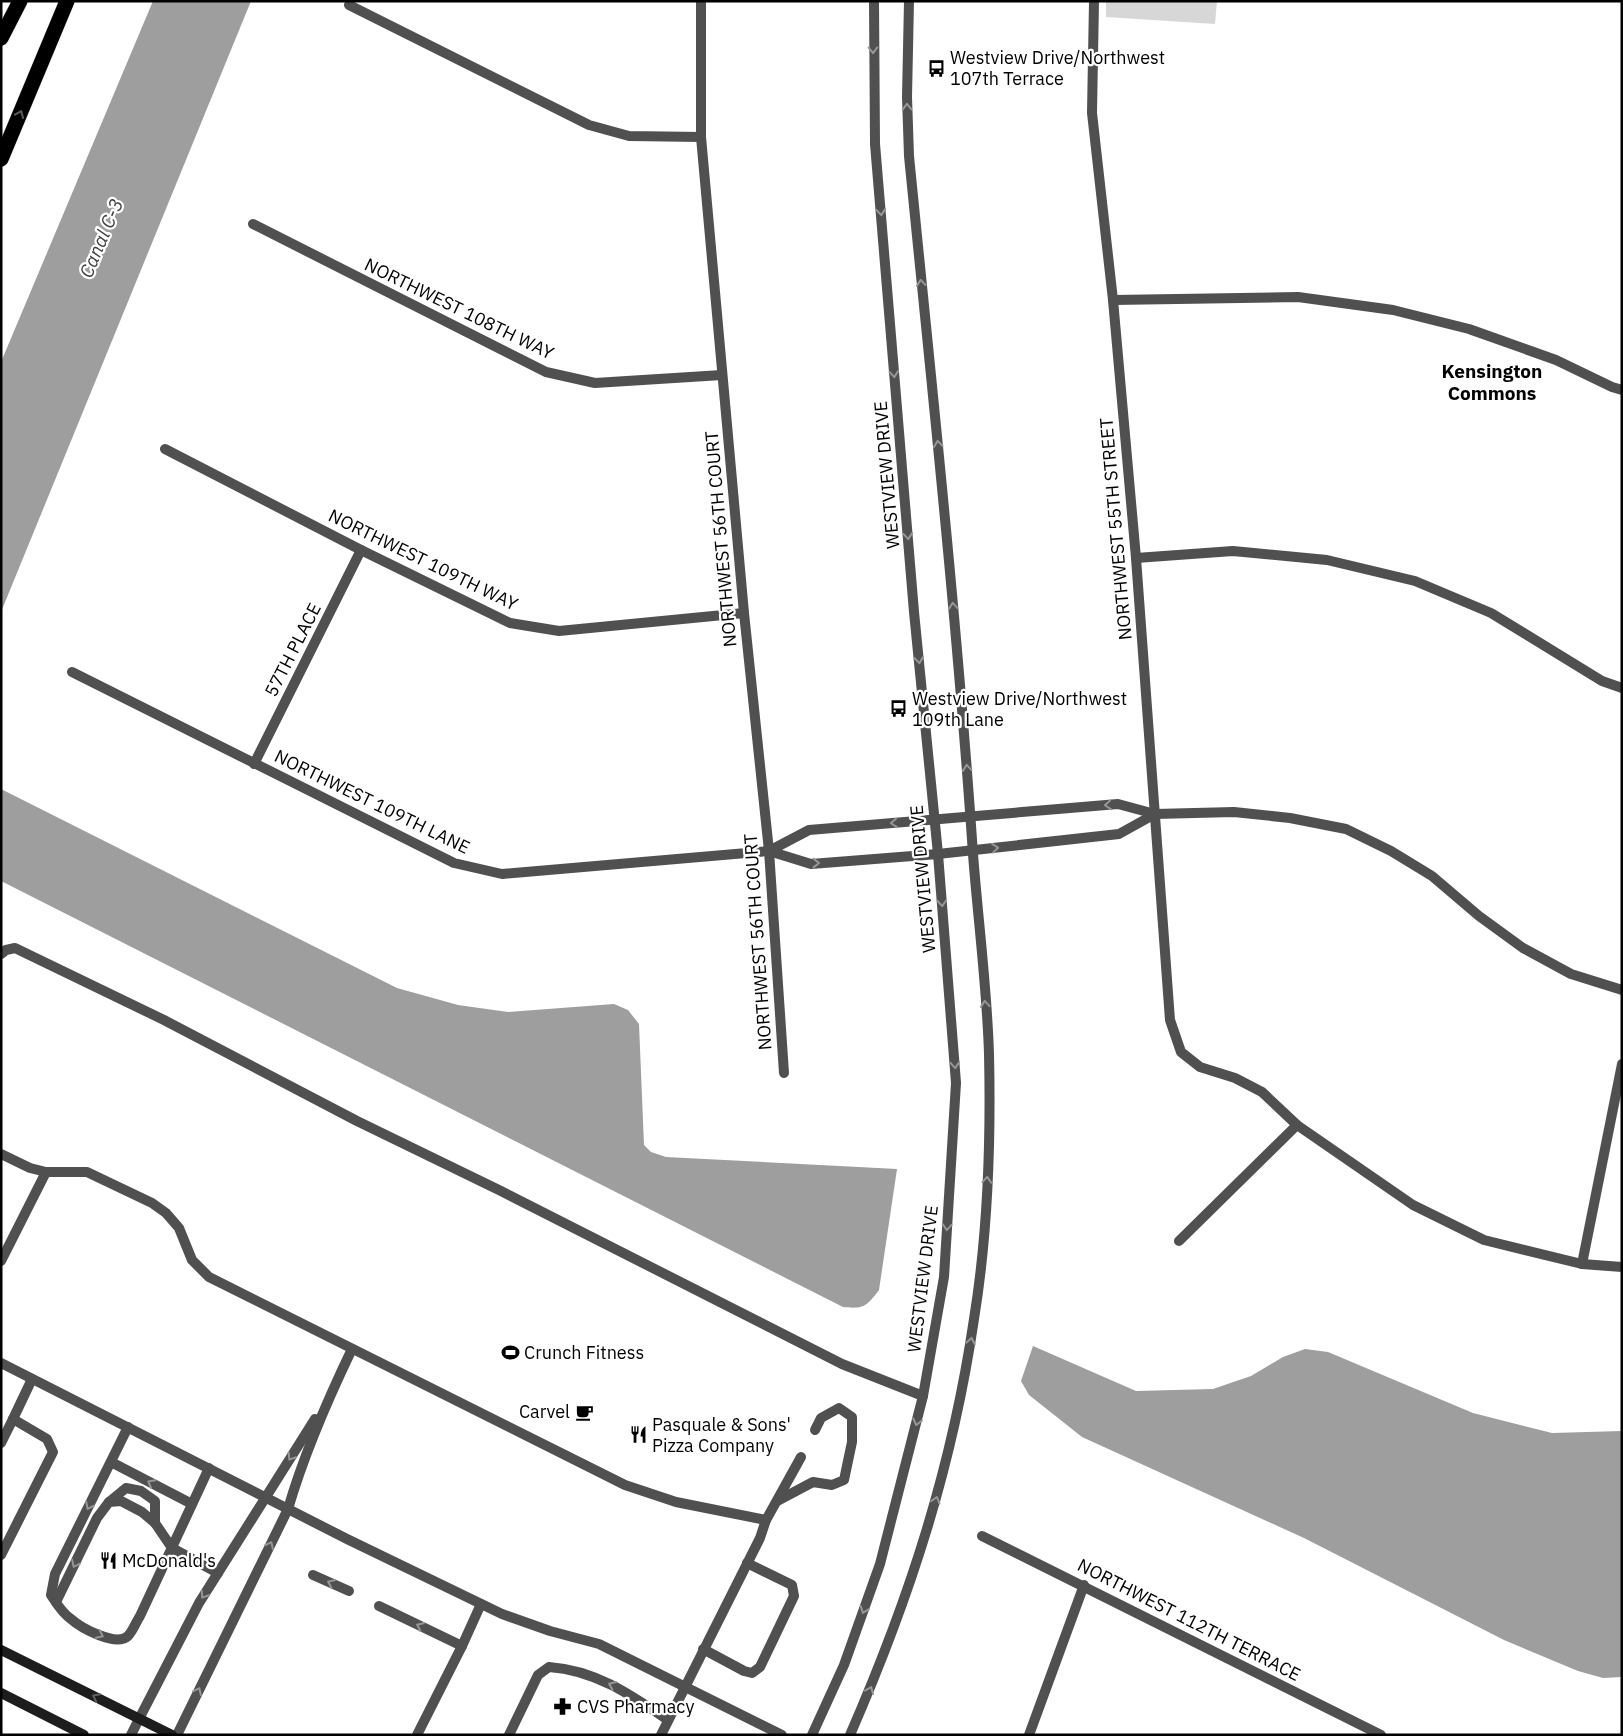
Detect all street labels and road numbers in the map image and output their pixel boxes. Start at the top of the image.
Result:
street label: NORTHWEST 108TH WAY [361,253,558,365]
street label: WESTVIEW DRIVE [869,400,904,550]
street label: NORTHWEST 55TH STREET [1094,417,1137,641]
street label: NORTHWEST 56TH COURT [700,430,741,648]
street label: NORTHWEST 109TH WAY [325,504,522,616]
street label: 57TH PLACE [259,599,326,700]
street label: NORTHWEST 109TH LANE [271,744,474,859]
street label: WESTVIEW DRIVE [905,804,940,954]
street label: NORTHWEST 56TH COURT [738,833,777,1051]
street label: WESTVIEW DRIVE [902,1204,943,1354]
street label: NORTHWEST 112TH TERRACE [1074,1553,1305,1686]

